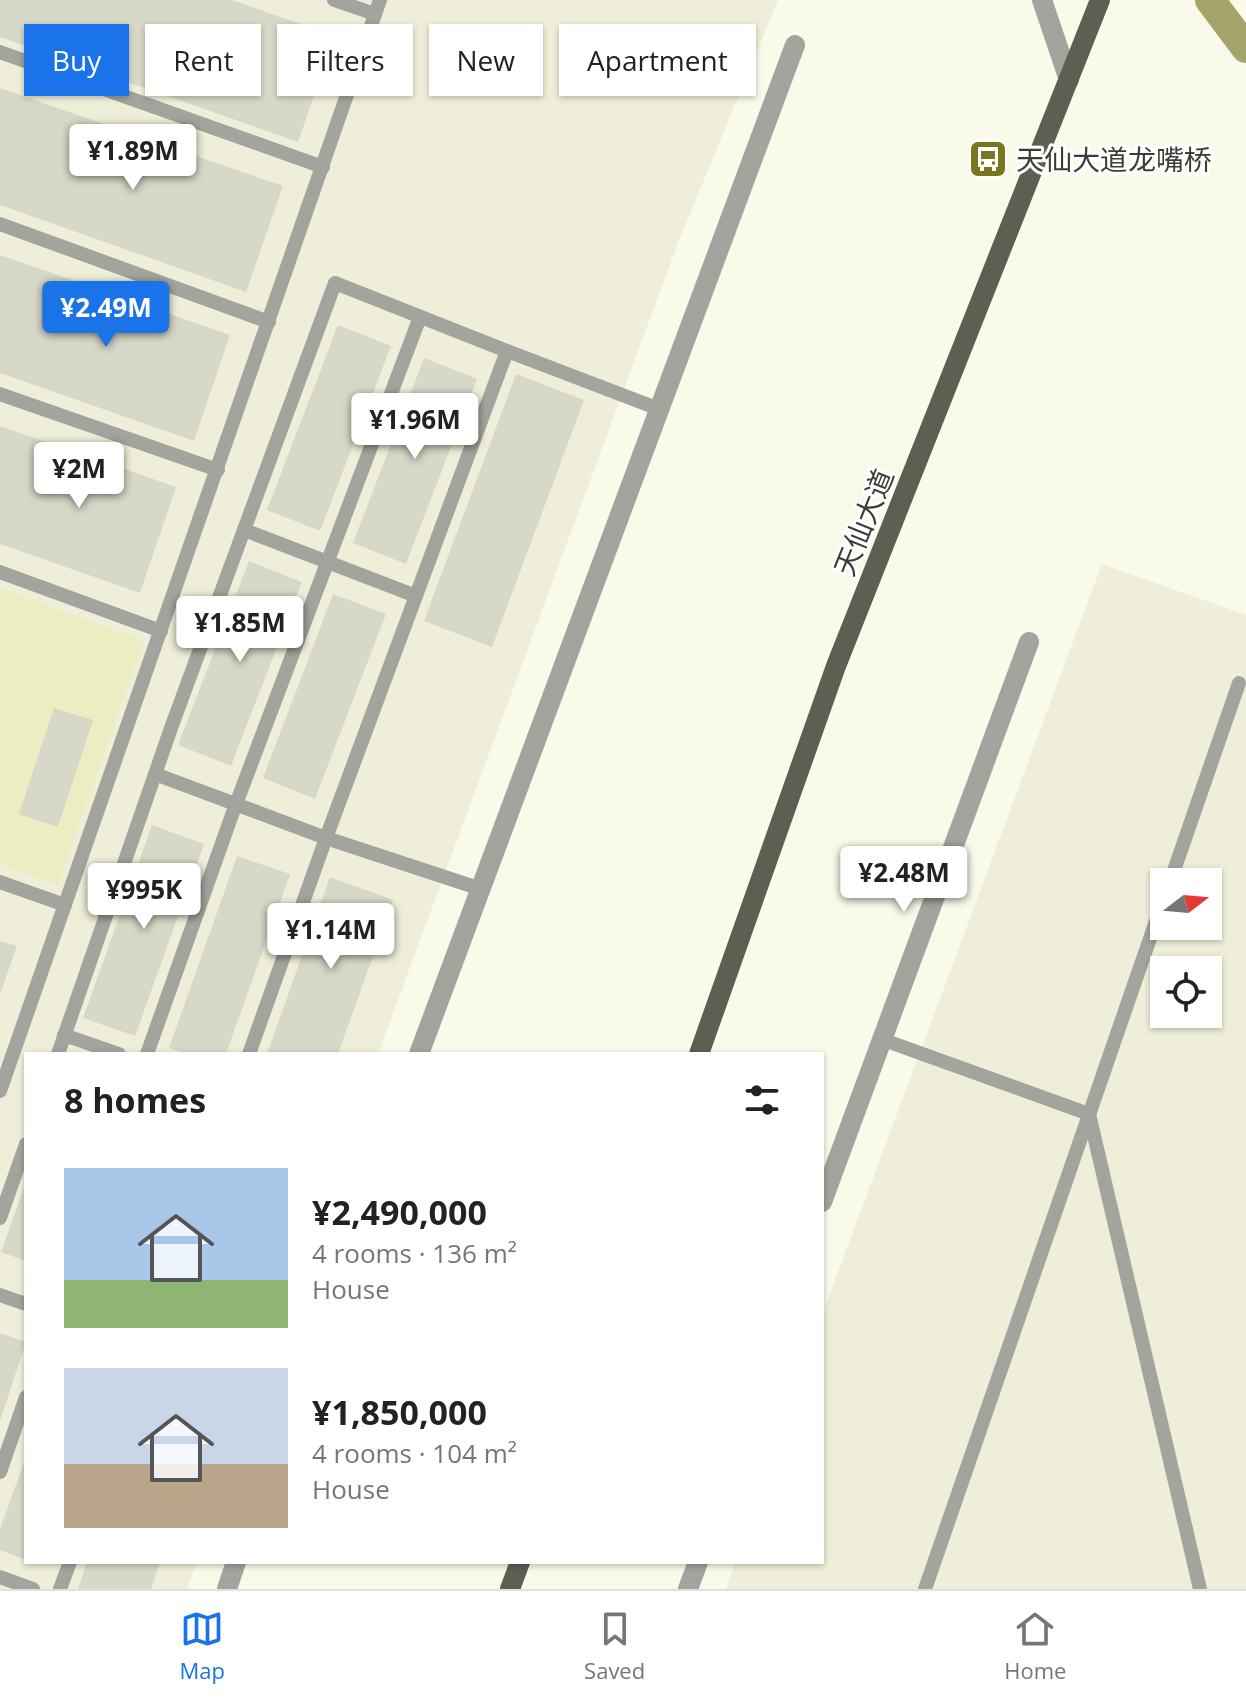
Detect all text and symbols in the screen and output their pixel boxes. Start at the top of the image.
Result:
chip: Buy [24,24,129,96]
chip: Rent [145,24,261,96]
chip: Filters [277,24,413,96]
chip: New [429,24,543,96]
chip: Apartment [559,24,756,96]
pin: ¥1.89M [68,124,198,192]
text: ¥1.89M [87,132,179,168]
bus stop icon: 天仙大道龙嘴桥 [967,138,1009,180]
place label: 天仙大道龙嘴桥 [1016,140,1212,178]
pin: ¥2.49M [41,281,171,349]
text: ¥2.49M [60,289,152,325]
pin: ¥1.96M [350,393,480,461]
text: ¥1.96M [369,401,461,437]
pin: ¥2M [40,442,118,510]
text: ¥2M [52,450,106,486]
street label: 天仙大道 [824,463,902,581]
pin: ¥1.85M [175,596,305,664]
text: ¥1.85M [194,604,286,640]
pin: ¥2.48M [839,846,969,914]
text: ¥2.48M [858,854,950,890]
pin: ¥995K [88,863,200,931]
north arrow [1150,868,1222,940]
map controls [1150,868,1222,1028]
text: ¥995K [106,871,182,907]
pin: ¥1.14M [266,903,396,971]
text: ¥1.14M [285,911,377,947]
button: locate [1150,956,1222,1028]
text: 8 homes [64,1077,206,1123]
icon: filters [740,1078,784,1122]
text: ¥2,490,000 [312,1189,487,1235]
icon: home [128,1200,224,1296]
text: 4 rooms · 136 m² [312,1235,517,1271]
text: House [312,1271,390,1307]
text: ¥1,850,000 [312,1389,487,1435]
icon: home [128,1400,224,1496]
text: 4 rooms · 104 m² [312,1435,517,1471]
text: House [312,1471,390,1507]
tab: Map [180,1607,225,1685]
tab: Saved [584,1607,645,1685]
tab: Home [1004,1607,1066,1685]

